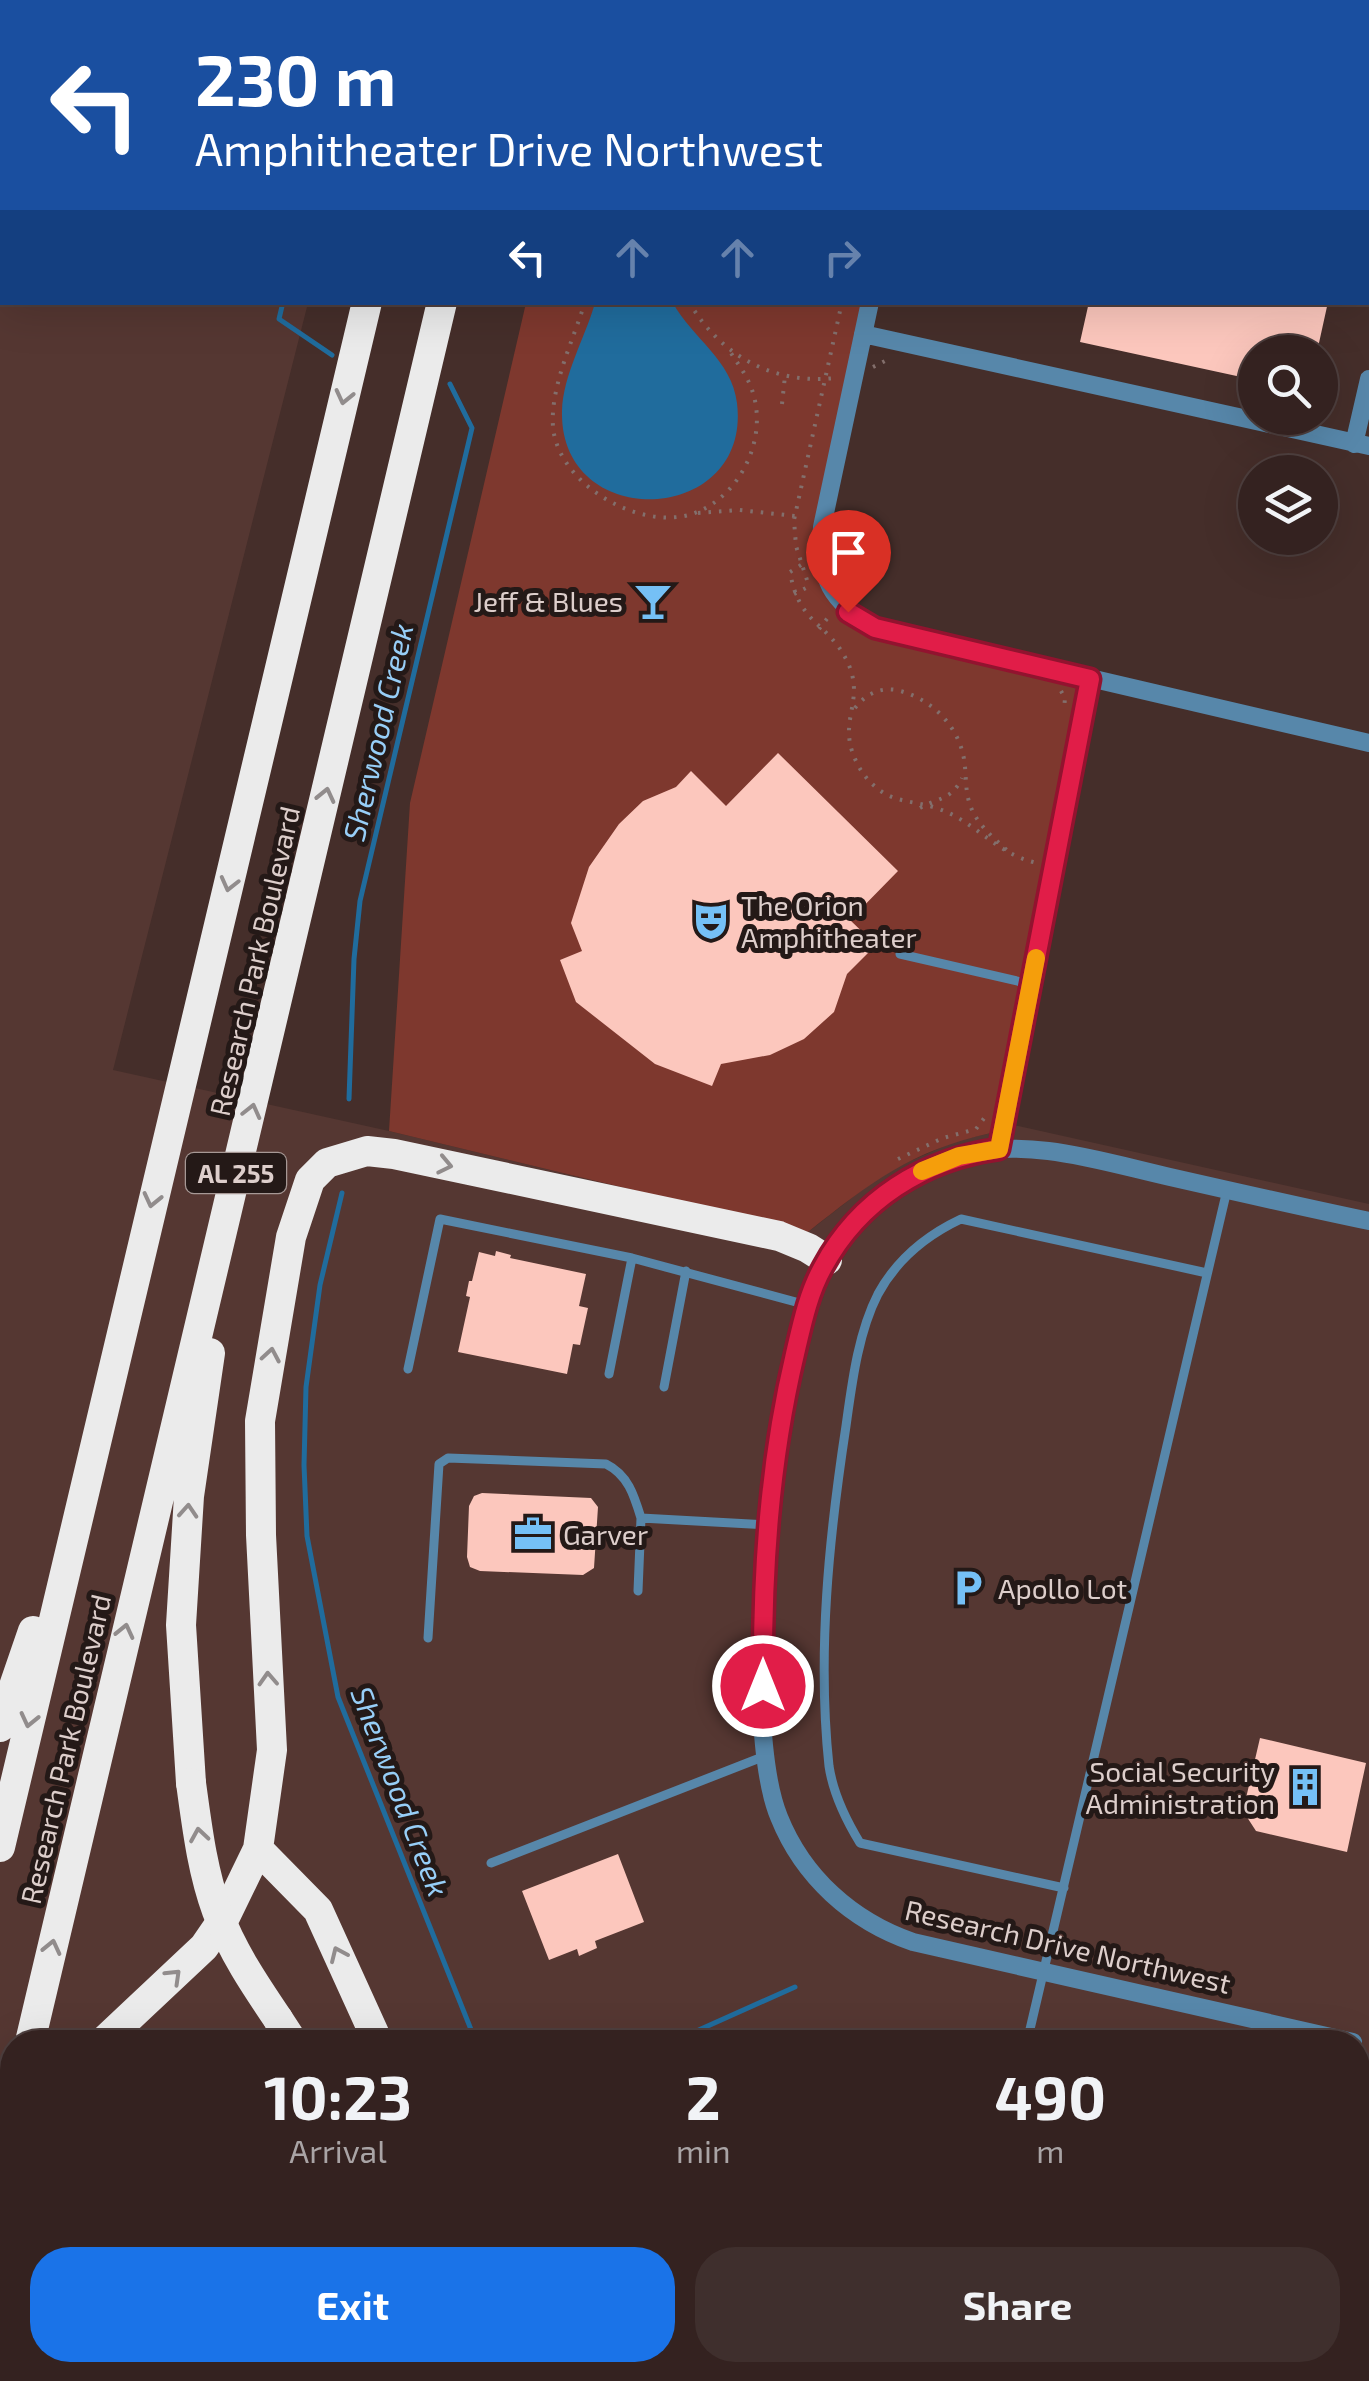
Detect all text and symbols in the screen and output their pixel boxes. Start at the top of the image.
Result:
text: 230 m [195,36,396,120]
icon: left [30,40,160,170]
text: Amphitheater Drive Northwest [195,121,823,175]
icon: left [500,230,555,285]
icon: ahead [605,230,660,285]
icon: ahead [710,230,765,285]
icon: right [815,230,870,285]
map controls [1238,335,1338,555]
button: search [1238,335,1338,435]
one-way arrow [335,388,356,405]
button: layers [1238,455,1338,555]
pin [806,510,891,613]
icon: arrive [821,525,876,580]
bar icon: Jeff & Blues [632,580,674,622]
place label: Jeff & Blues [474,584,623,618]
water label: Sherwood Creek [335,620,419,844]
one-way arrow [314,787,335,804]
street label: Research Park Boulevard [202,803,306,1119]
one-way arrow [219,875,240,892]
place label: The Orion Amphitheater [741,888,917,954]
theatre icon: The Orion Amphitheater [690,900,732,942]
one-way arrow [240,1103,261,1120]
road number: AL 255 [186,1153,286,1193]
one-way arrow [436,1153,453,1174]
one-way arrow [143,1191,164,1208]
one-way arrow [260,1347,281,1363]
one-way arrow [177,1503,199,1519]
office icon: Garver [512,1513,554,1555]
place label: Garver [563,1517,648,1551]
parking icon: Apollo Lot [947,1567,989,1609]
place label: Apollo Lot [998,1571,1127,1605]
street label: Research Park Boulevard [13,1591,117,1907]
one-way arrow [113,1623,134,1640]
position arrow [711,1634,815,1738]
one-way arrow [258,1670,279,1686]
water label: Sherwood Creek [344,1681,458,1901]
one-way arrow [20,1711,41,1728]
place label: Social Security Administration [1086,1754,1275,1820]
building icon: Social Security Administration [1284,1766,1326,1808]
one-way arrow [189,1827,210,1843]
street label: Research Drive Northwest [902,1892,1234,2000]
one-way arrow [40,1939,61,1956]
one-way arrow [330,1946,350,1964]
one-way arrow [162,1969,180,1987]
text: 10:23 [264,2060,412,2132]
text: 2 [686,2060,721,2132]
text: 490 [995,2060,1106,2132]
text: Arrival [289,2131,387,2169]
text: min [676,2131,731,2169]
text: m [1036,2131,1064,2169]
button: Exit [30,2247,675,2362]
button: Share [695,2247,1340,2362]

